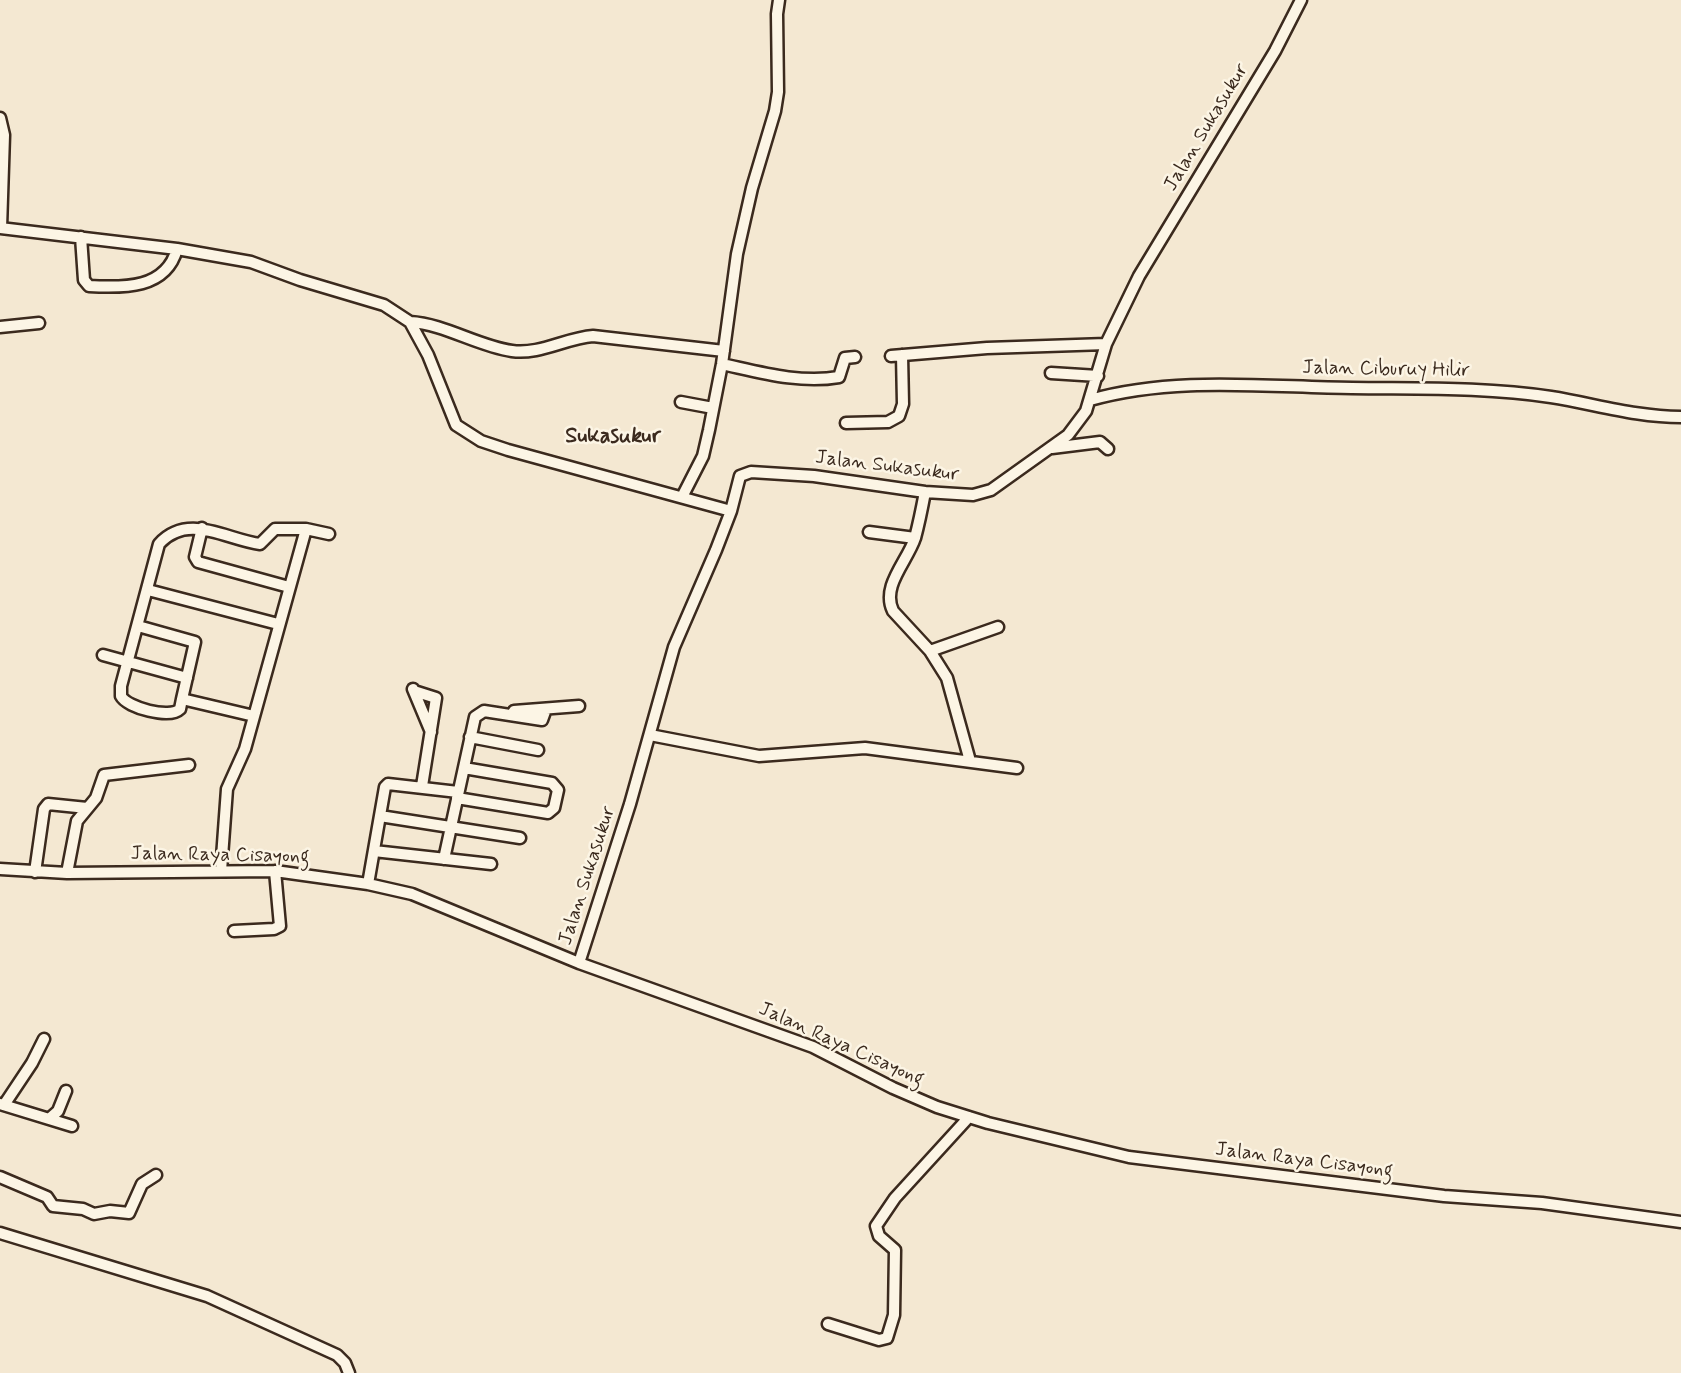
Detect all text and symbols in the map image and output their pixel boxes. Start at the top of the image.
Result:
street label: Jalan Sukasukur [1159,60,1255,196]
street label: Jalan Ciburuy Hilir [1302,357,1470,383]
district label: Sukasukur [565,424,661,450]
street label: Jalan Sukasukur [814,446,960,488]
street label: Jalan Sukasukur [554,804,622,948]
street label: Jalan Raya Cisayong [130,842,310,870]
street label: Jalan Raya Cisayong [754,998,928,1092]
street label: Jalan Raya Cisayong [1214,1138,1394,1184]

